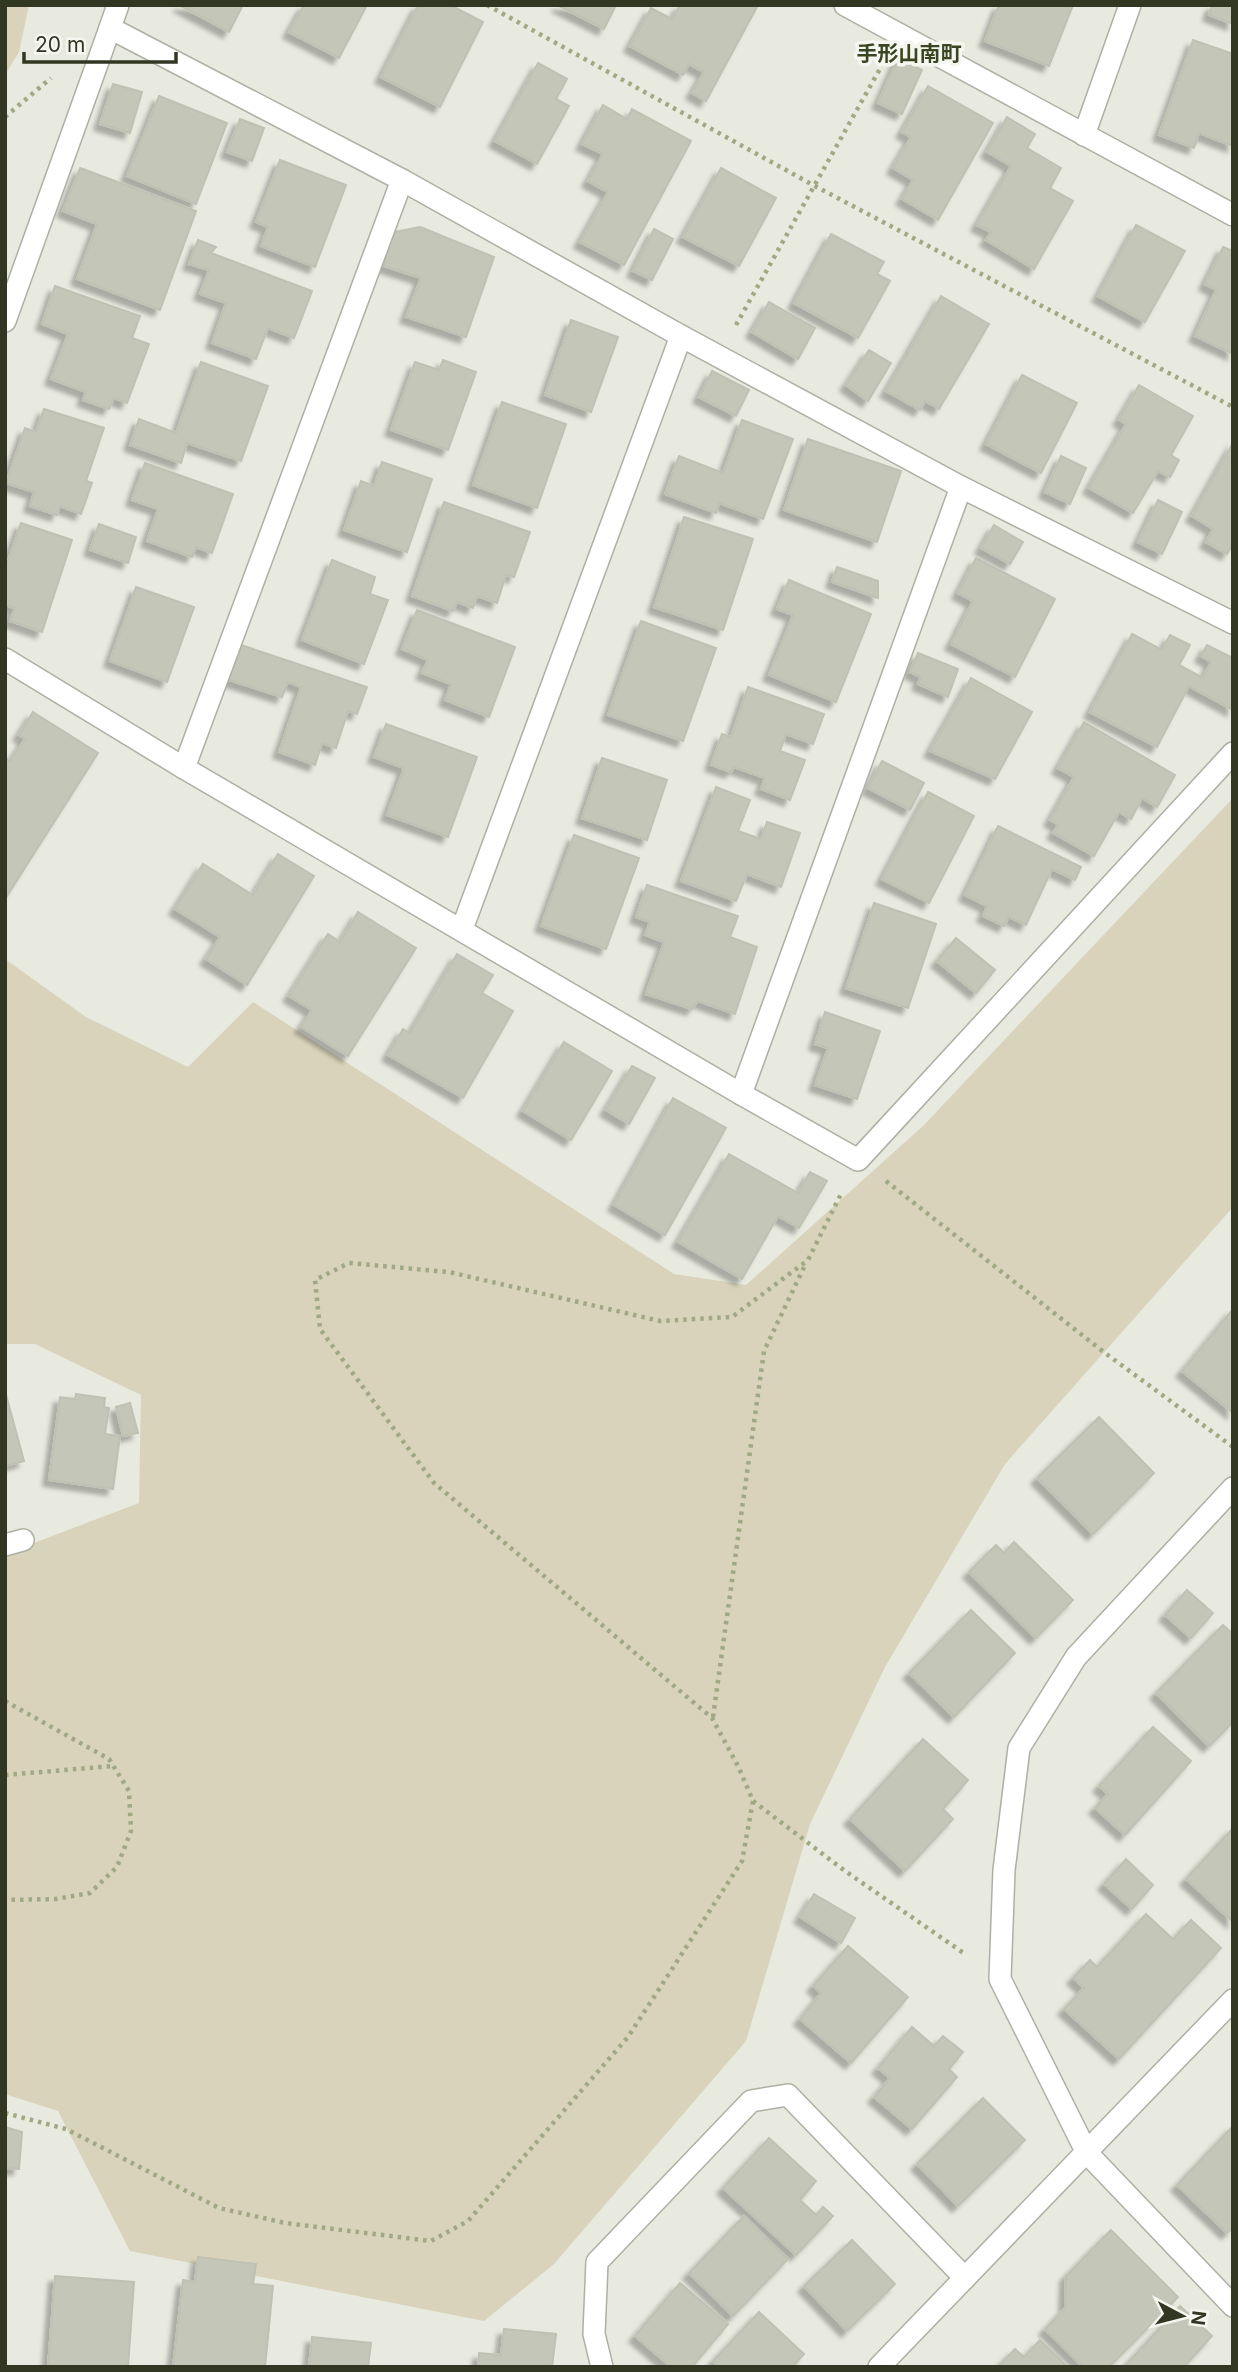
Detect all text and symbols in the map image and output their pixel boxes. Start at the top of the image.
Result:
scale bar [24,21,177,65]
text: 20 m [35,32,85,57]
district label: 手形山南町 [857,41,962,66]
north arrow [1147,2281,1217,2351]
text: N [1186,2309,1211,2327]

